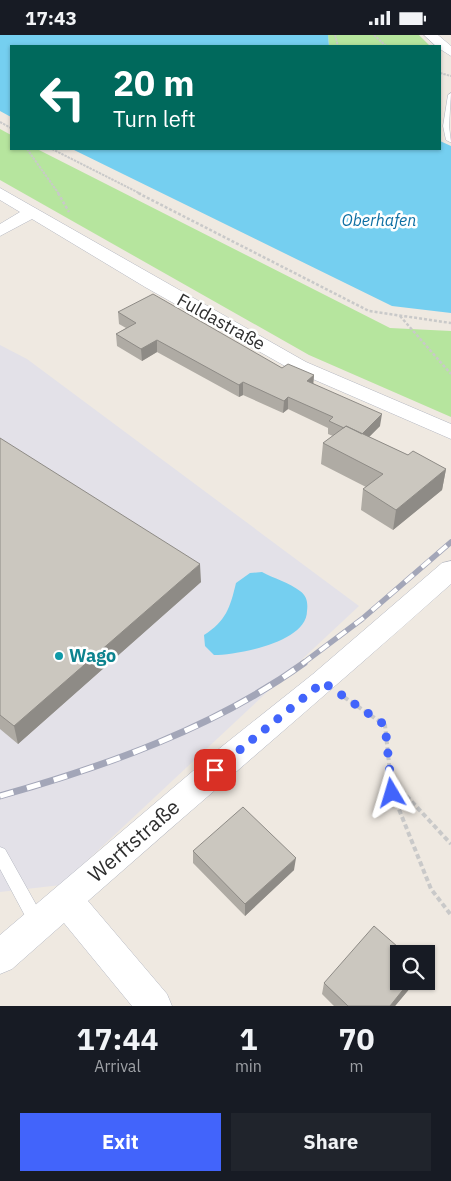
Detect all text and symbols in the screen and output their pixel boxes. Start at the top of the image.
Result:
text: 17:43 [25,6,77,30]
text: 20 m [113,60,195,106]
icon: left [30,65,95,130]
text: Turn left [113,104,196,133]
water label: Oberhafen [342,210,416,230]
street label: Fuldastraße [173,288,269,355]
place label: Wago [69,644,116,667]
marker: Wago [53,650,65,662]
pin [194,749,236,791]
icon: arrive [201,756,229,784]
position arrow [365,766,417,818]
street label: Werftstraße [81,793,185,888]
map controls [390,945,435,990]
button: search [390,945,435,990]
text: 17:44 [77,1019,158,1058]
text: 1 [239,1019,257,1058]
text: 70 [338,1019,374,1058]
text: Arrival [94,1056,141,1076]
text: min [235,1056,262,1076]
text: m [349,1056,363,1076]
button: Exit [20,1113,221,1171]
button: Share [231,1113,431,1171]

